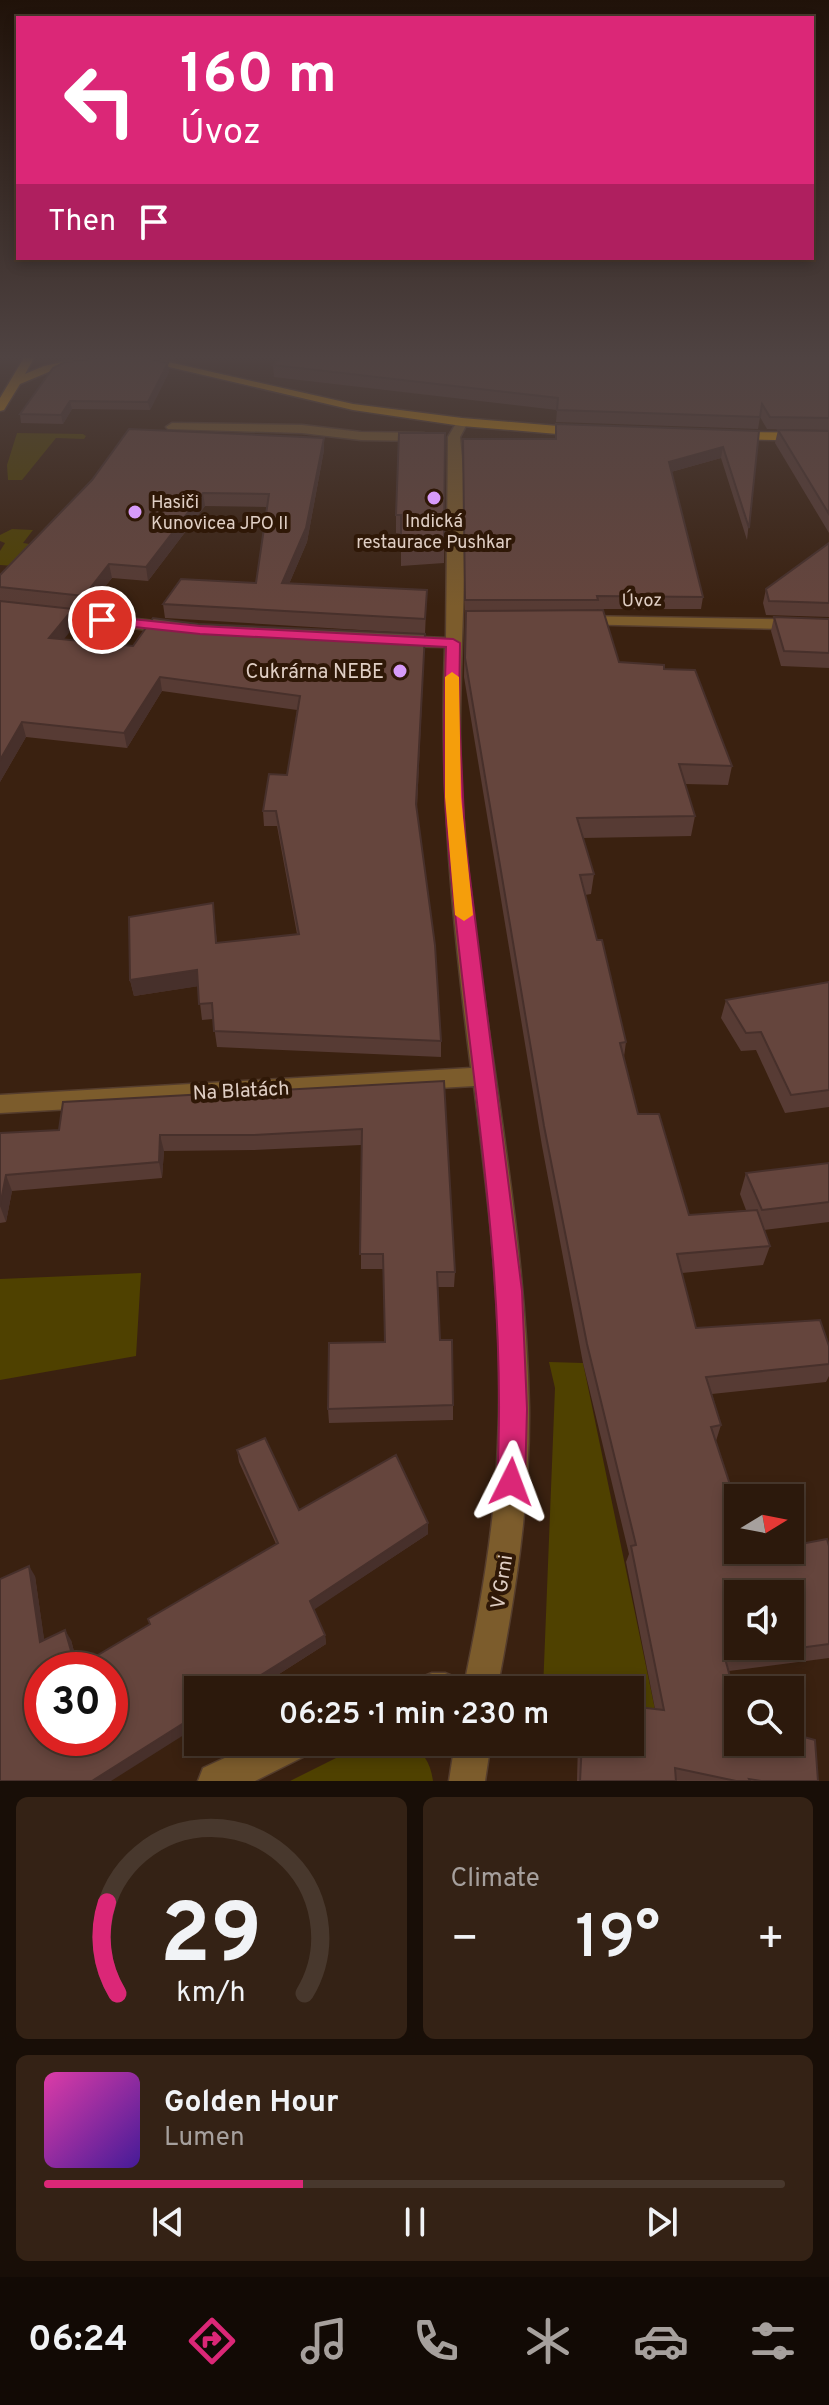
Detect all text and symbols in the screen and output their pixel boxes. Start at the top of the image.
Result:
text: 160 m [180,42,337,112]
icon: left [48,48,152,152]
text: Úvoz [180,111,261,157]
icon: arrive [132,200,176,244]
text: Then [48,204,116,241]
marker: Indická restaurace Pushkar [425,489,443,507]
place label: Hasiči Kunovicea JPO II [151,492,288,536]
marker: Hasiči Kunovicea JPO II [126,503,144,521]
place label: Indická restaurace Pushkar [356,511,512,555]
pin [68,586,136,654]
street label: Úvoz [622,588,662,613]
icon: arrive [80,598,124,642]
place label: Cukrárna NEBE [246,660,384,686]
marker: Cukrárna NEBE [391,662,409,680]
street label: Na Blatách [192,1076,290,1108]
position arrow [469,1440,553,1524]
north arrow [724,1484,804,1564]
map controls [724,1484,804,1756]
street label: V Grni [486,1553,520,1611]
button: sound [724,1580,804,1660]
speed limit sign: 30 [24,1652,128,1756]
button: search [724,1676,804,1756]
text: 06:25 · 1 min · 230 m [279,1697,549,1734]
text: Climate [451,1863,540,1896]
text: 29 [160,1887,262,1992]
text: 19° [575,1903,660,1979]
text: − [451,1913,479,1969]
text: + [757,1913,785,1969]
text: km/h [177,1976,246,2012]
text: Golden Hour [164,2085,338,2122]
text: Lumen [164,2122,245,2155]
icon: previous [146,2200,190,2244]
icon: pause [393,2200,437,2244]
icon: next [640,2200,684,2244]
icon: directions [184,2313,240,2369]
icon: music [296,2313,352,2369]
icon: phone [408,2313,464,2369]
icon: climate [520,2313,576,2369]
icon: car [633,2313,689,2369]
icon: filters [745,2313,801,2369]
text: 06:24 [28,2318,128,2364]

